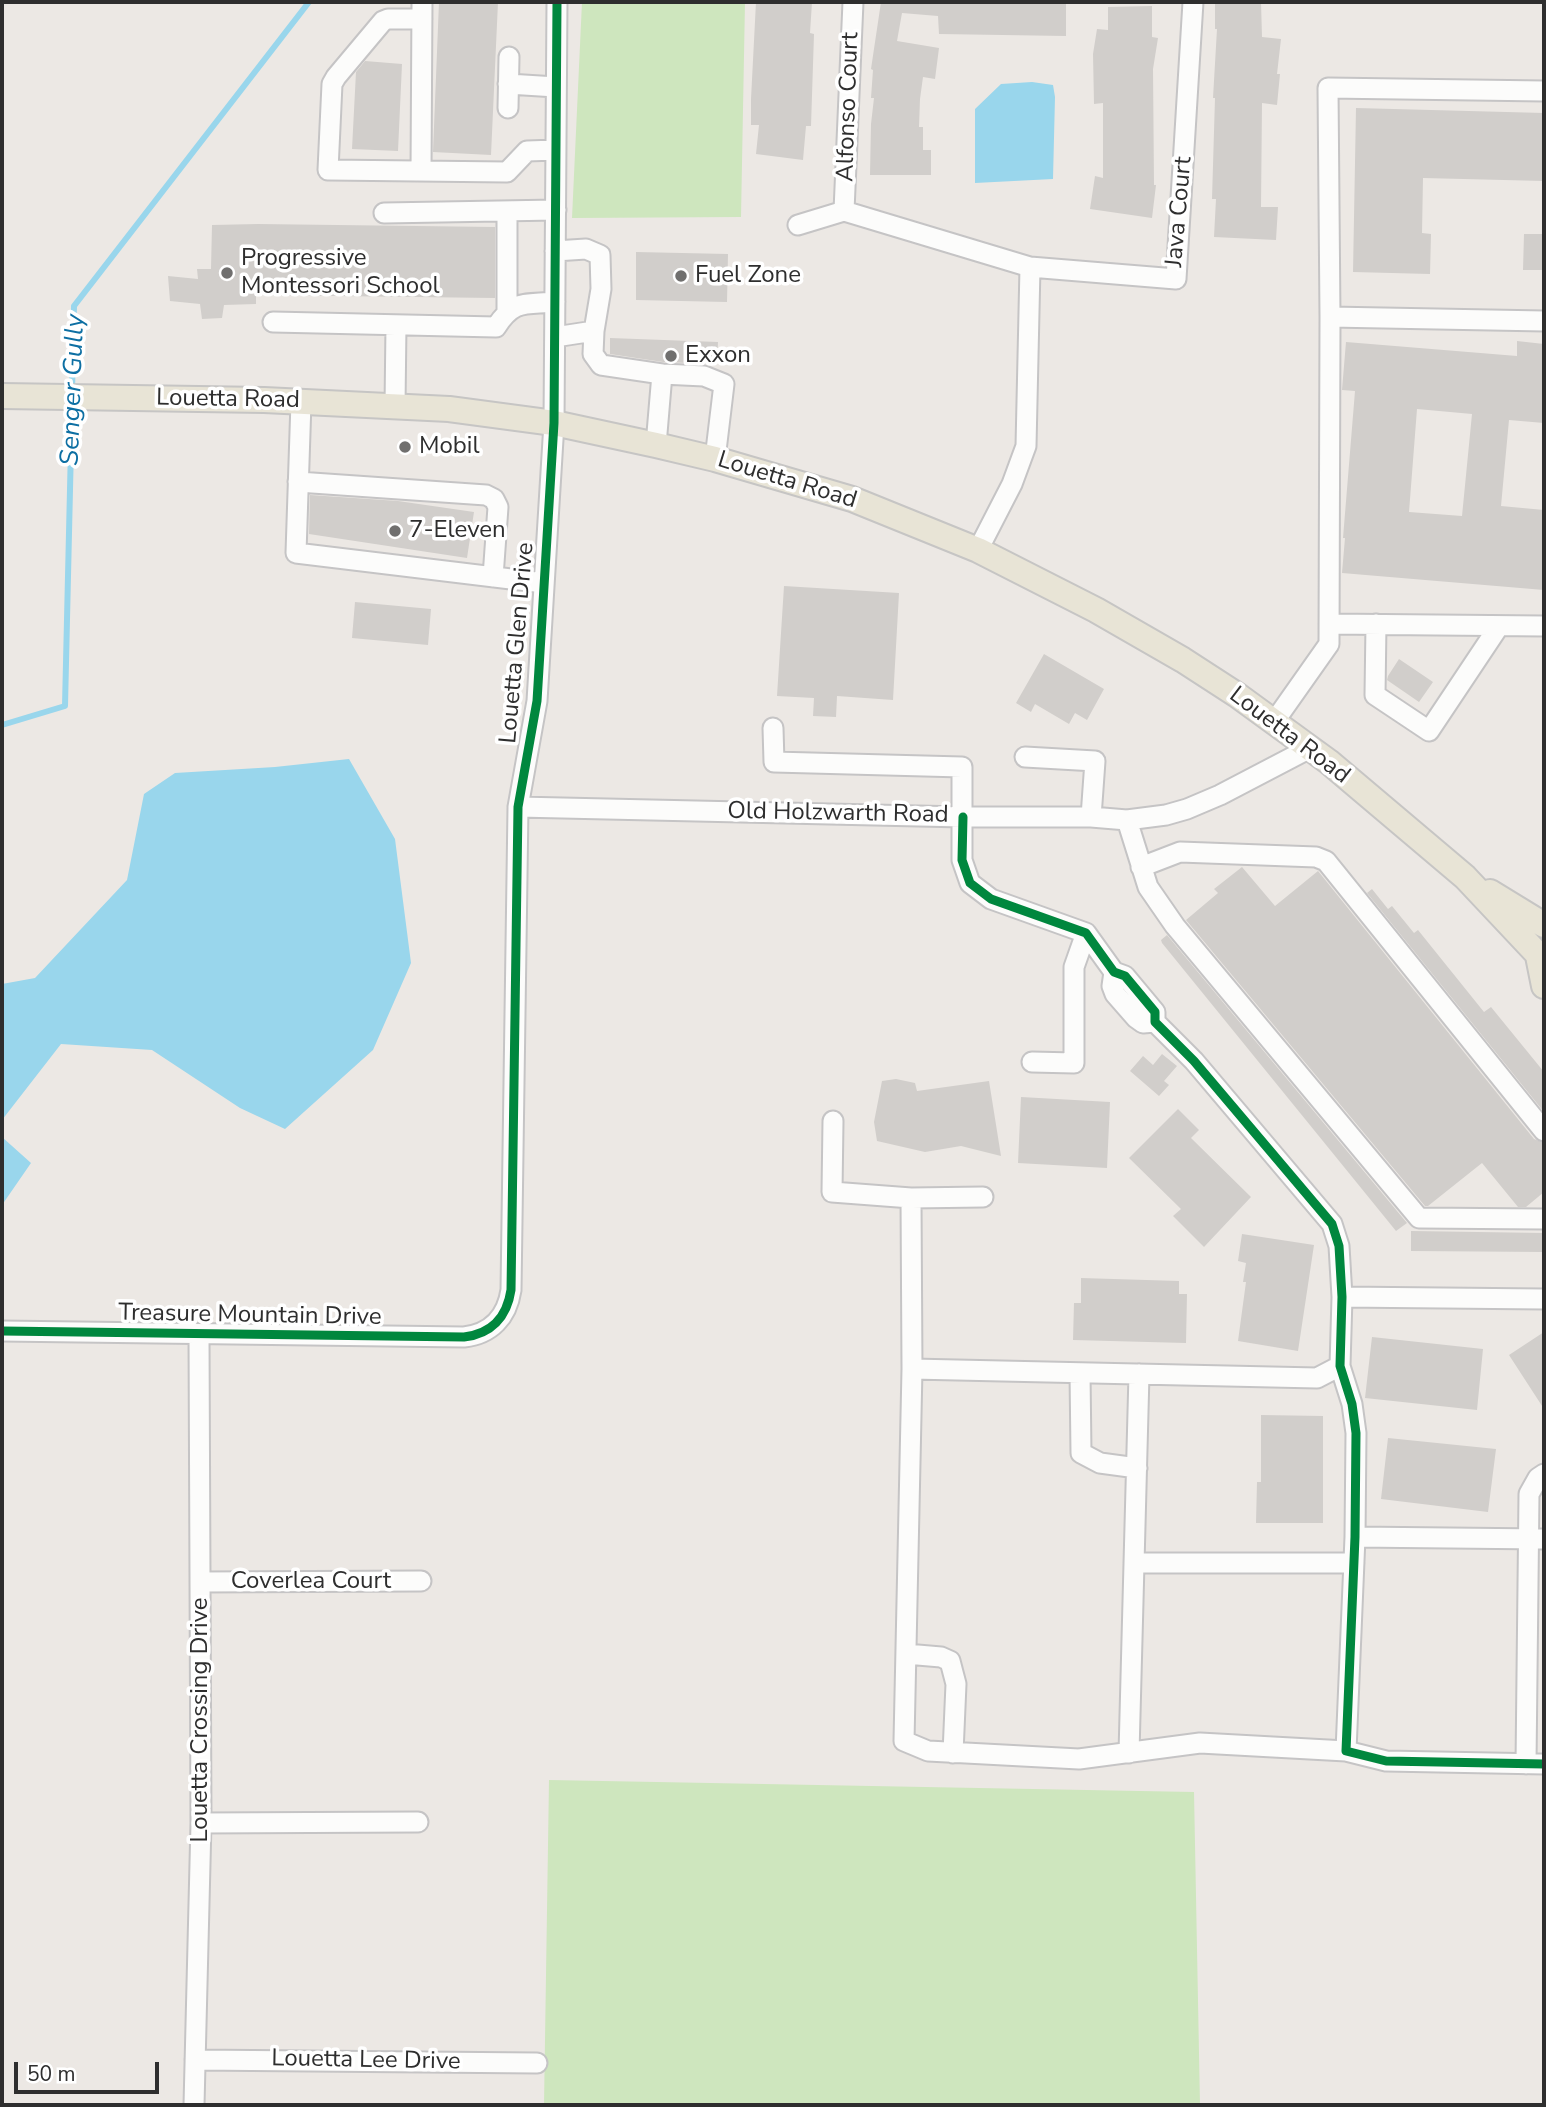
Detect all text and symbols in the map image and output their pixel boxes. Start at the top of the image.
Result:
street label: Alfonso Court [832,32,866,182]
street label: Java Court [1161,155,1199,269]
place label: Progressive Montessori School [241,245,440,301]
place label: Fuel Zone [695,262,801,290]
marker: Progressive Montessori School [219,265,235,281]
marker: Fuel Zone [673,268,689,284]
water label: Senger Gully [56,314,92,466]
place label: Exxon [685,342,751,370]
marker: Exxon [663,348,679,364]
street label: Louetta Road [156,384,300,416]
place label: Mobil [419,433,480,461]
marker: Mobil [397,439,413,455]
street label: Louetta Road [714,446,860,516]
place label: 7-Eleven [409,517,506,545]
marker: 7-Eleven [387,523,403,539]
street label: Louetta Glen Drive [495,541,541,745]
street label: Louetta Road [1223,681,1355,791]
street label: Old Holzwarth Road [727,798,949,830]
street label: Treasure Mountain Drive [118,1299,382,1333]
street label: Coverlea Court [231,1568,391,1596]
street label: Louetta Crossing Drive [187,1597,215,1843]
street label: Louetta Lee Drive [271,2045,461,2077]
scale bar [18,2048,163,2092]
text: 50 m [27,2060,76,2088]

